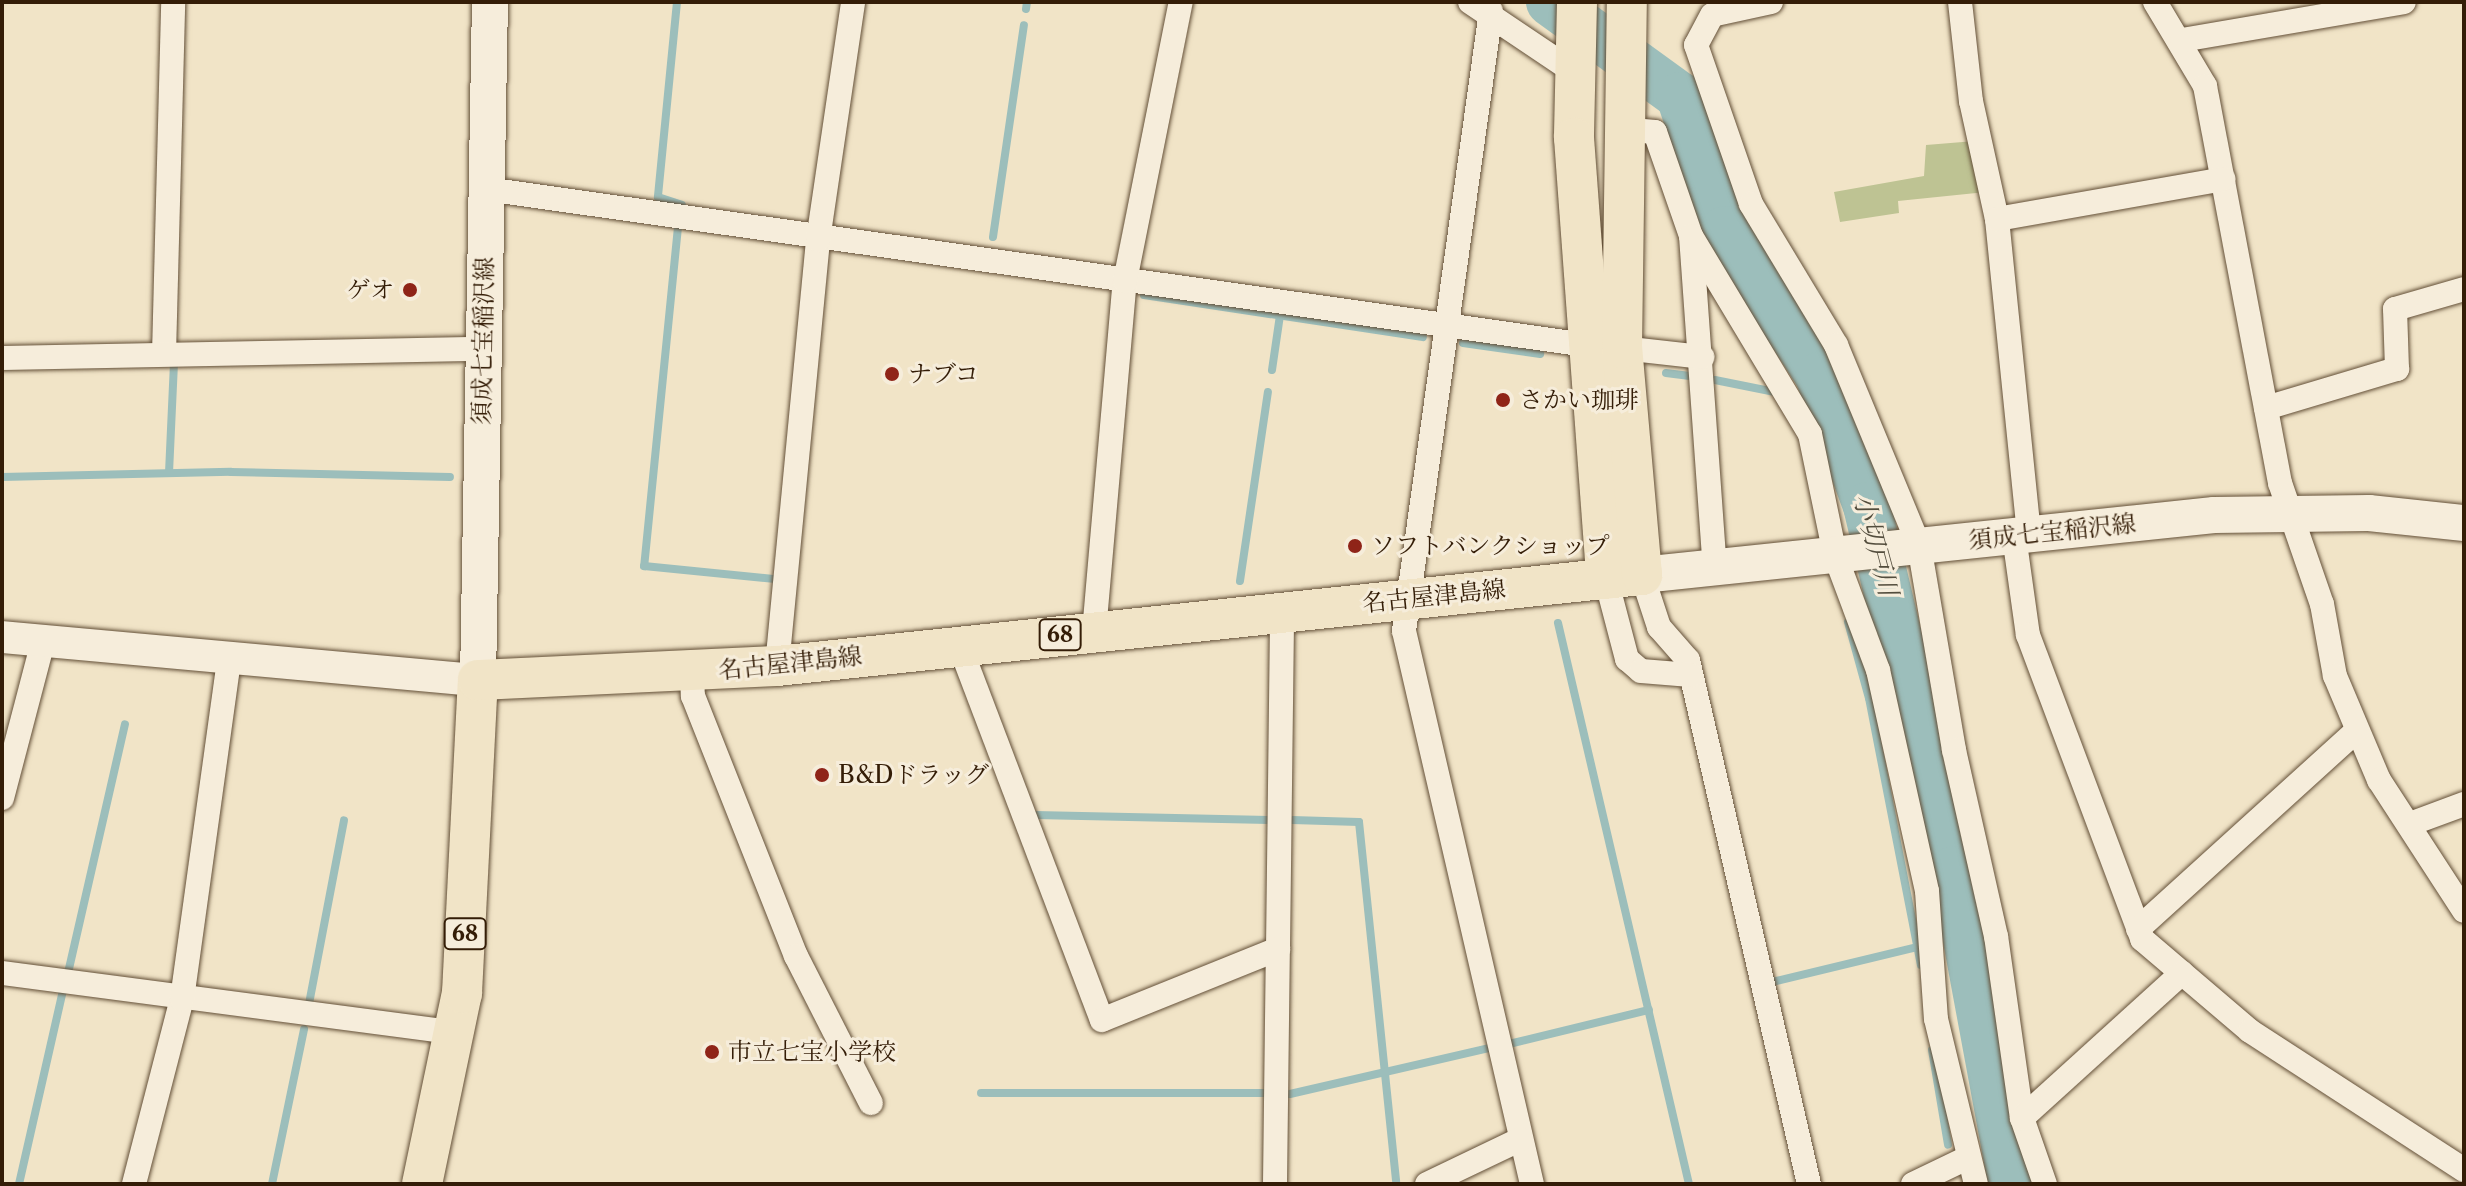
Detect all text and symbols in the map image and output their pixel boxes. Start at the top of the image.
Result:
street label: 須成七宝稲沢線 [467,257,499,425]
place label: ゲオ [346,276,394,304]
marker: ゲオ [401,281,419,299]
place label: ナブコ [908,360,980,388]
marker: ナブコ [883,365,901,383]
place label: さかい珈琲 [1519,386,1639,414]
marker: さかい珈琲 [1494,391,1512,409]
water label: 小切戸川 [1846,491,1904,599]
street label: 須成七宝稲沢線 [1967,509,2137,555]
place label: ソフトバンクショップ [1371,532,1611,560]
marker: ソフトバンクショップ [1346,537,1364,555]
street label: 名古屋津島線 [1361,574,1507,618]
road number: 68 [1038,617,1082,653]
street label: 名古屋津島線 [717,641,863,685]
place label: B&Dドラッグ [838,761,990,789]
marker: B&Dドラッグ [813,766,831,784]
road number: 68 [443,916,487,952]
place label: 市立七宝小学校 [728,1038,896,1066]
marker: 市立七宝小学校 [703,1043,721,1061]

